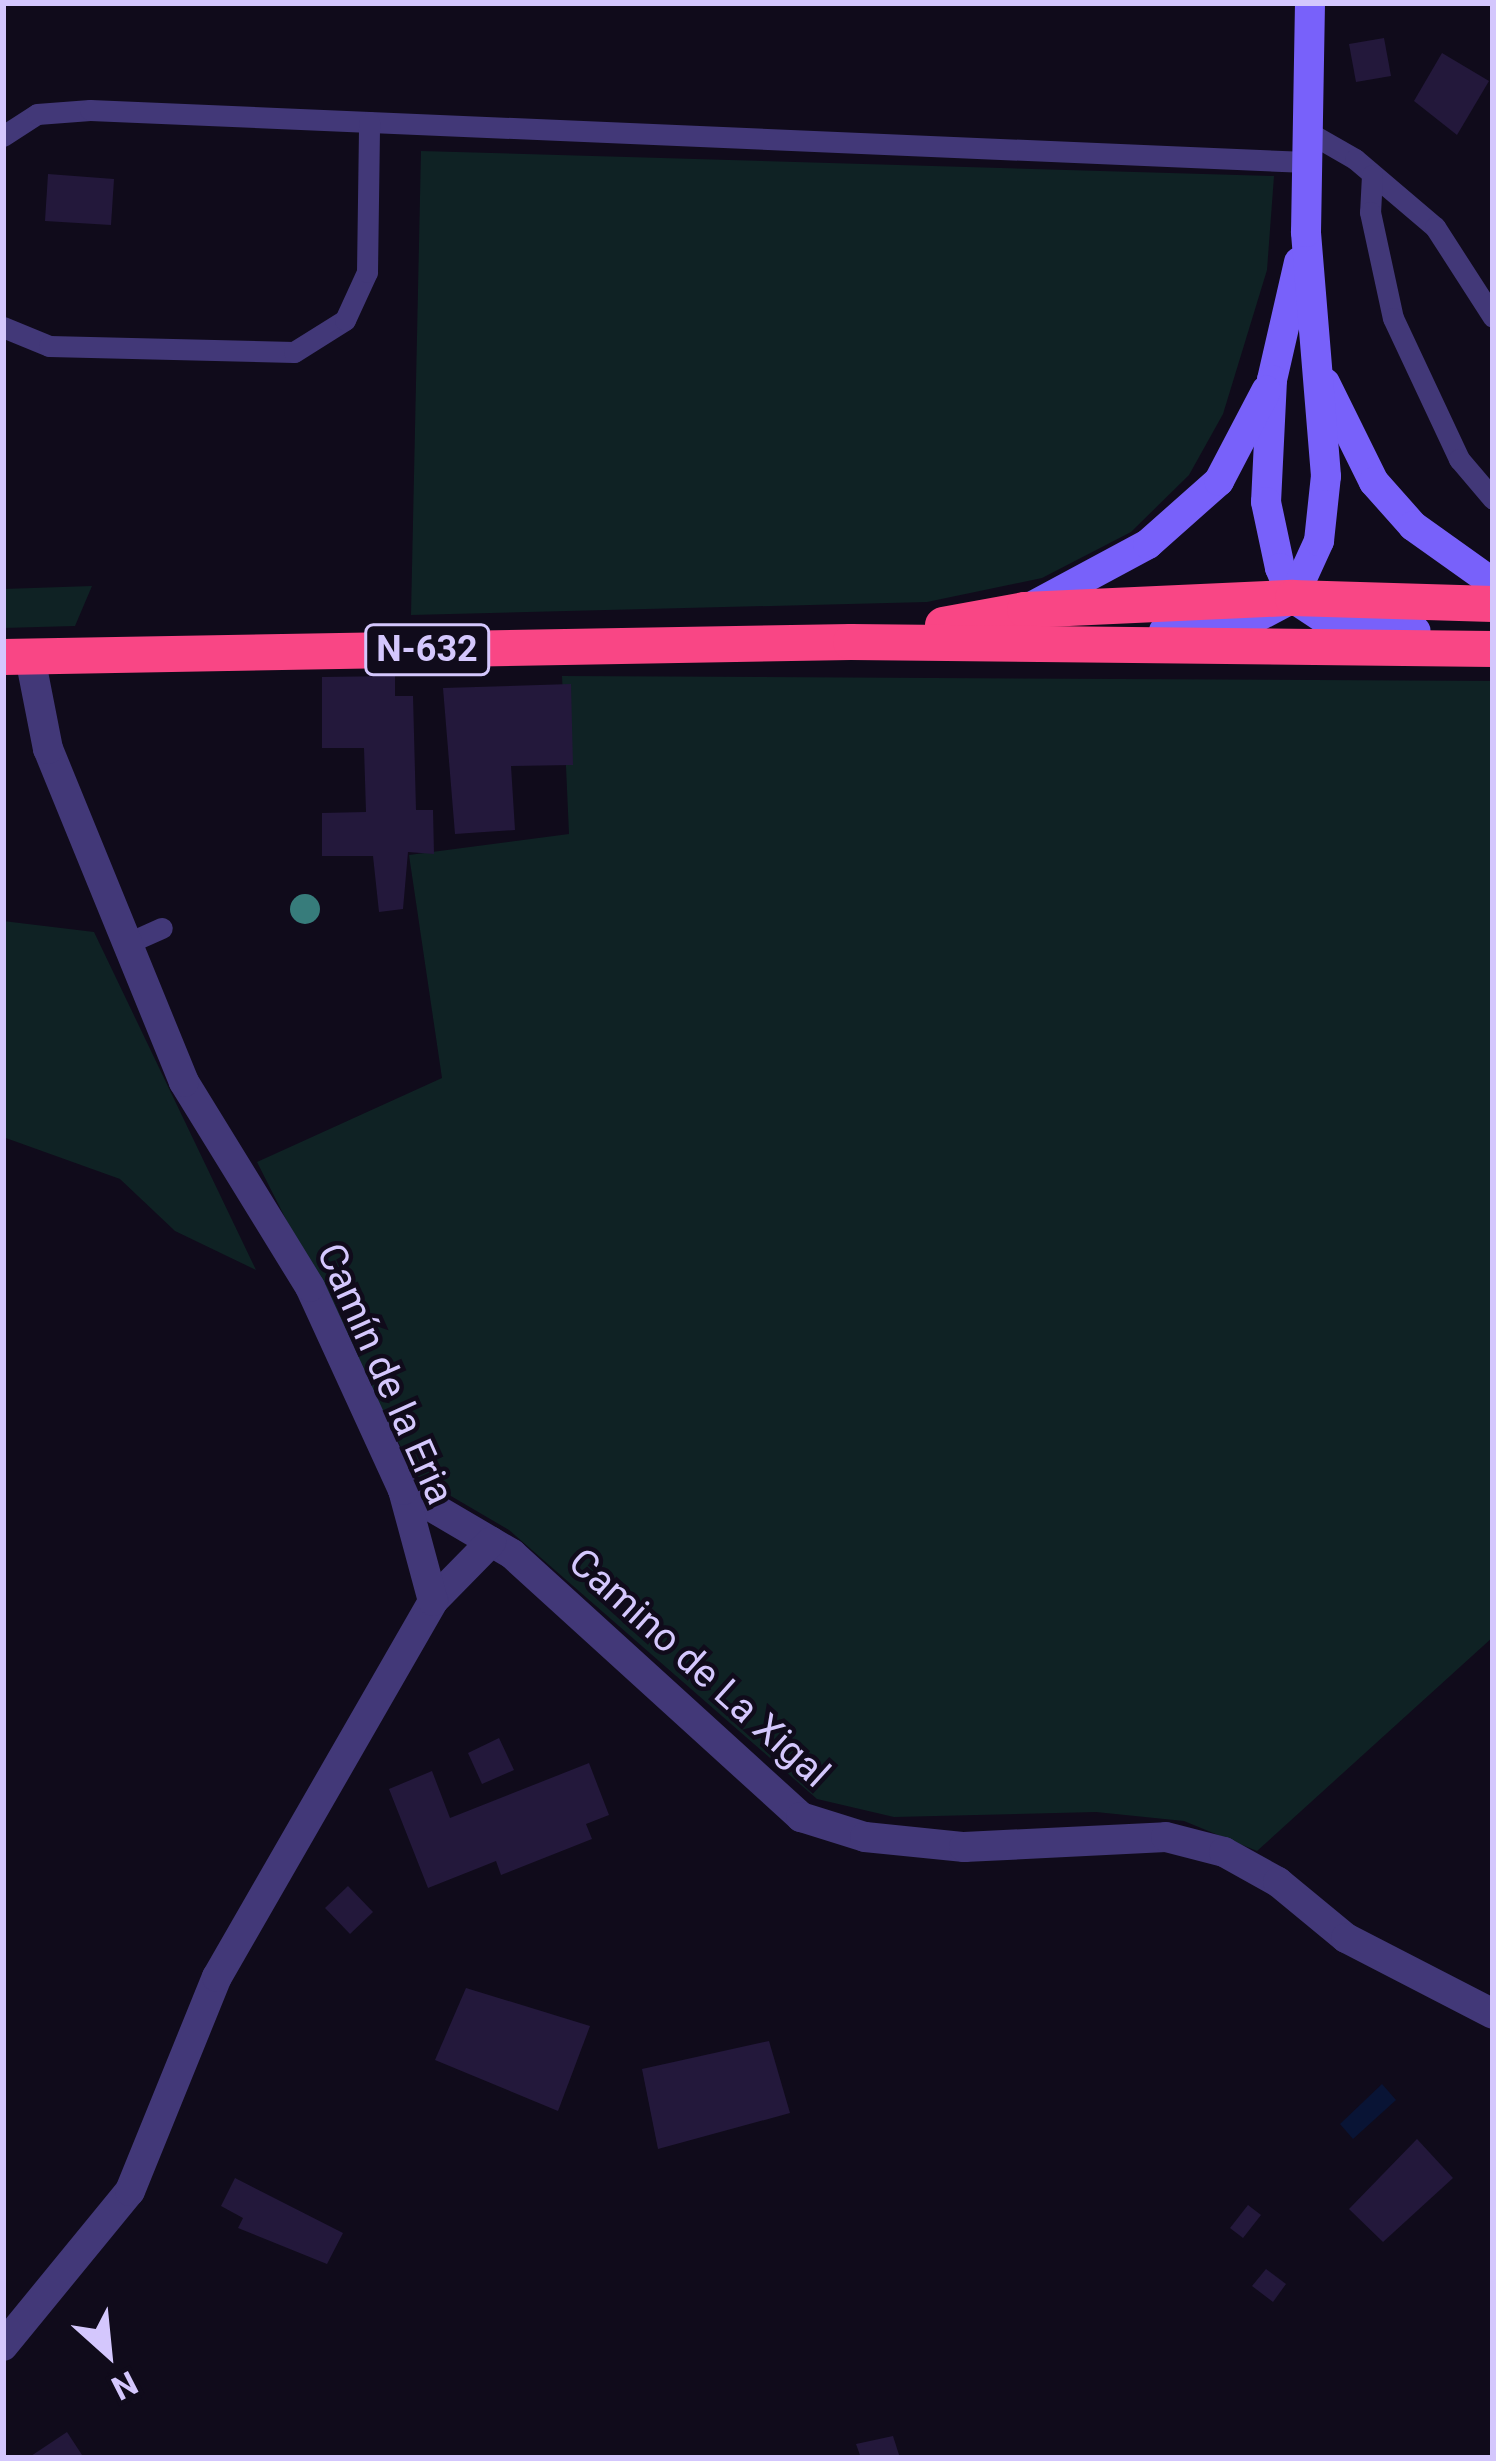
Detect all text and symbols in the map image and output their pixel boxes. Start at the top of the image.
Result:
road number: N-632 [364,620,490,680]
street label: Camín de la Eria [307,1236,463,1512]
street label: Camino de La Xigal [559,1539,839,1797]
north arrow [48,2293,168,2413]
text: N [105,2363,144,2408]

